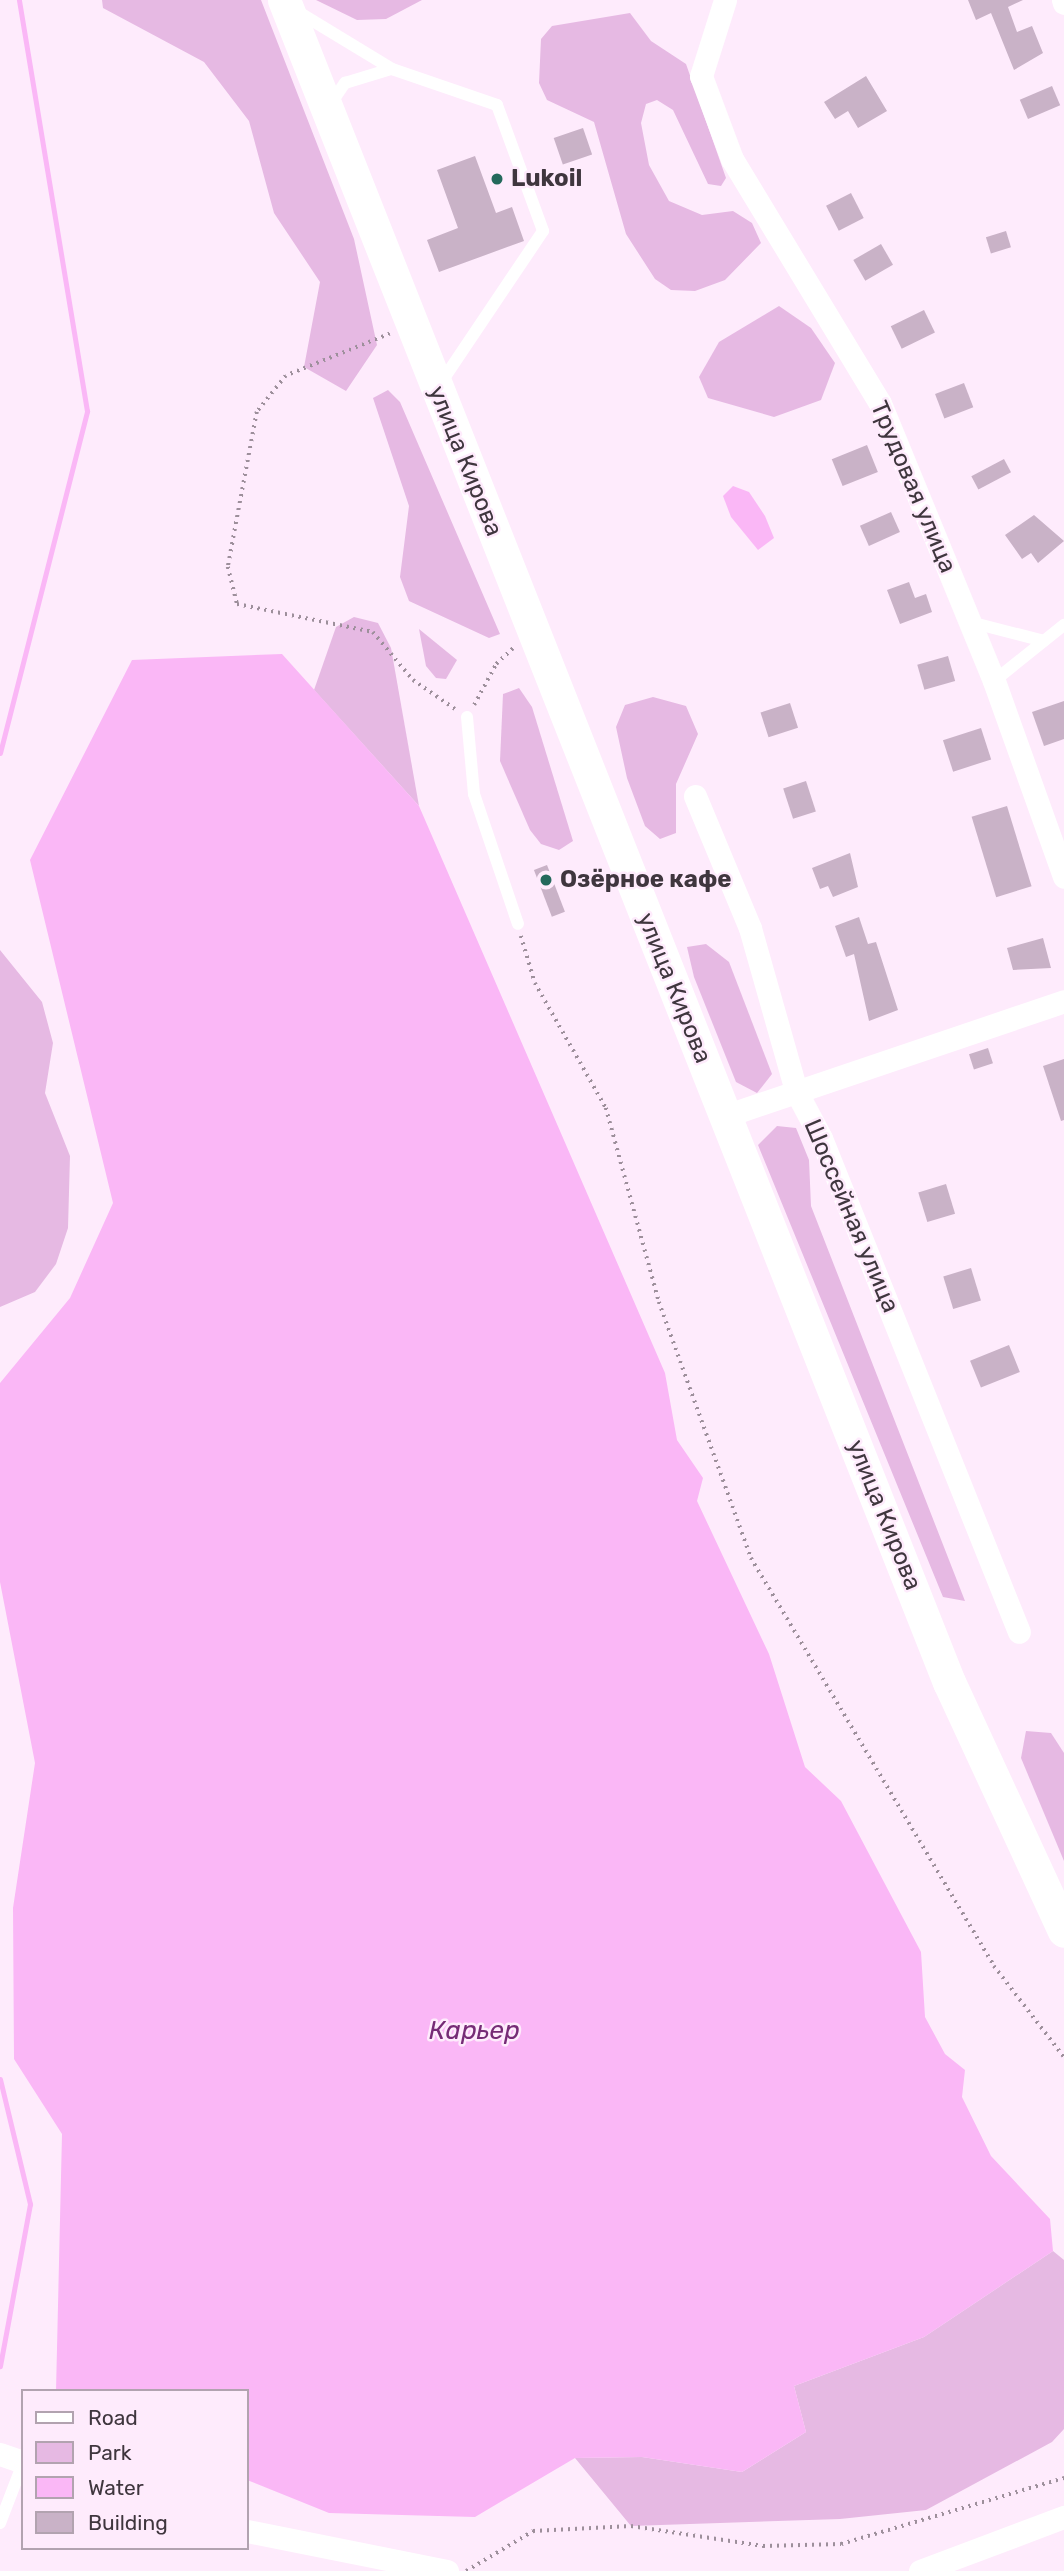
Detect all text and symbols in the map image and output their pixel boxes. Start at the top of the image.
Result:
place label: Lukoil [511,165,582,193]
marker: Lukoil [489,171,505,187]
street label: улица Кирова [422,382,508,540]
street label: Трудовая улица [864,397,962,577]
place label: Озёрное кафе [560,866,732,894]
marker: Озёрное кафе [538,872,554,888]
street label: улица Кирова [631,909,717,1067]
street label: Шоссейная улица [797,1115,905,1317]
street label: улица Кирова [841,1436,927,1594]
water label: Карьер [429,2015,519,2047]
legend [21,2389,248,2550]
text: Road [88,2405,138,2430]
text: Park [88,2440,132,2465]
text: Water [88,2475,144,2500]
text: Building [88,2510,168,2535]

